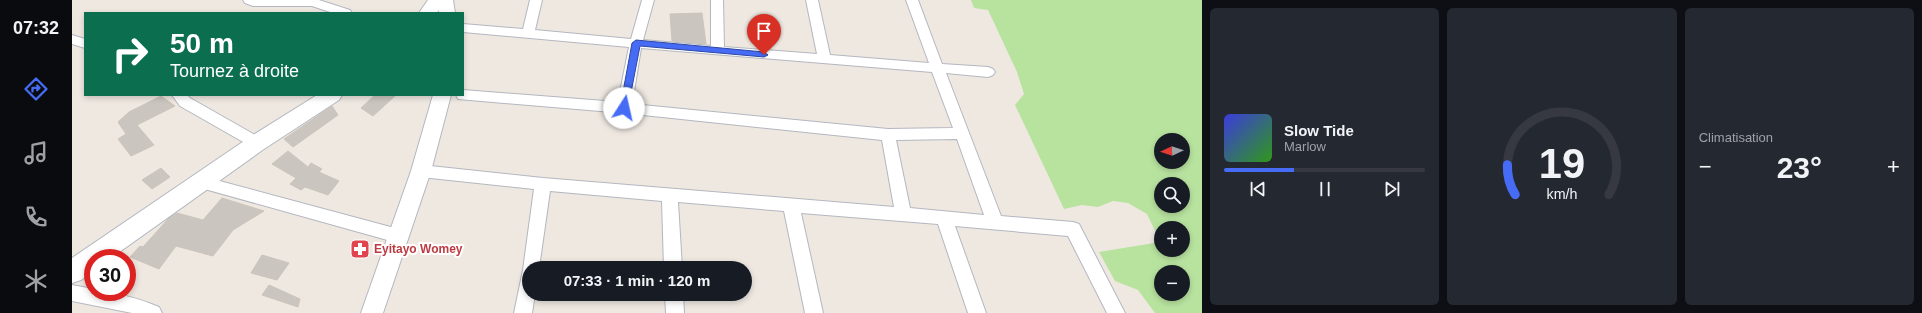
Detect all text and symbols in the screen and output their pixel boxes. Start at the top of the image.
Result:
pin [747,14,781,55]
text: 07:32 [13,18,59,38]
icon: arrive [753,20,775,42]
icon: right [104,28,156,80]
text: 50 m [170,28,234,59]
text: Tournez à droite [170,61,299,81]
icon: directions [22,75,50,103]
position arrow [603,87,645,129]
text: Slow Tide [1284,122,1354,139]
text: Climatisation [1699,130,1773,145]
north arrow [1154,133,1190,169]
map controls [1154,133,1190,301]
icon: music [22,139,50,167]
text: Marlow [1284,139,1326,154]
text: 19 [1539,139,1585,186]
text: 23° [1777,151,1822,184]
text: − [1699,154,1712,179]
text: + [1887,154,1900,179]
button: search [1154,177,1190,213]
icon: previous [1247,178,1269,200]
icon: pause [1314,178,1336,200]
icon: next [1381,178,1403,200]
text: km/h [1547,185,1578,201]
icon: phone [22,203,50,231]
button: + [1154,221,1190,257]
pharmacy icon: Eyitayo Womey [349,238,371,260]
place label: Eyitayo Womey [374,242,463,256]
speed limit sign: 30 [84,249,136,301]
button: − [1154,265,1190,301]
icon: climate [22,267,50,295]
text: 07:33 · 1 min · 120 m [564,272,710,289]

